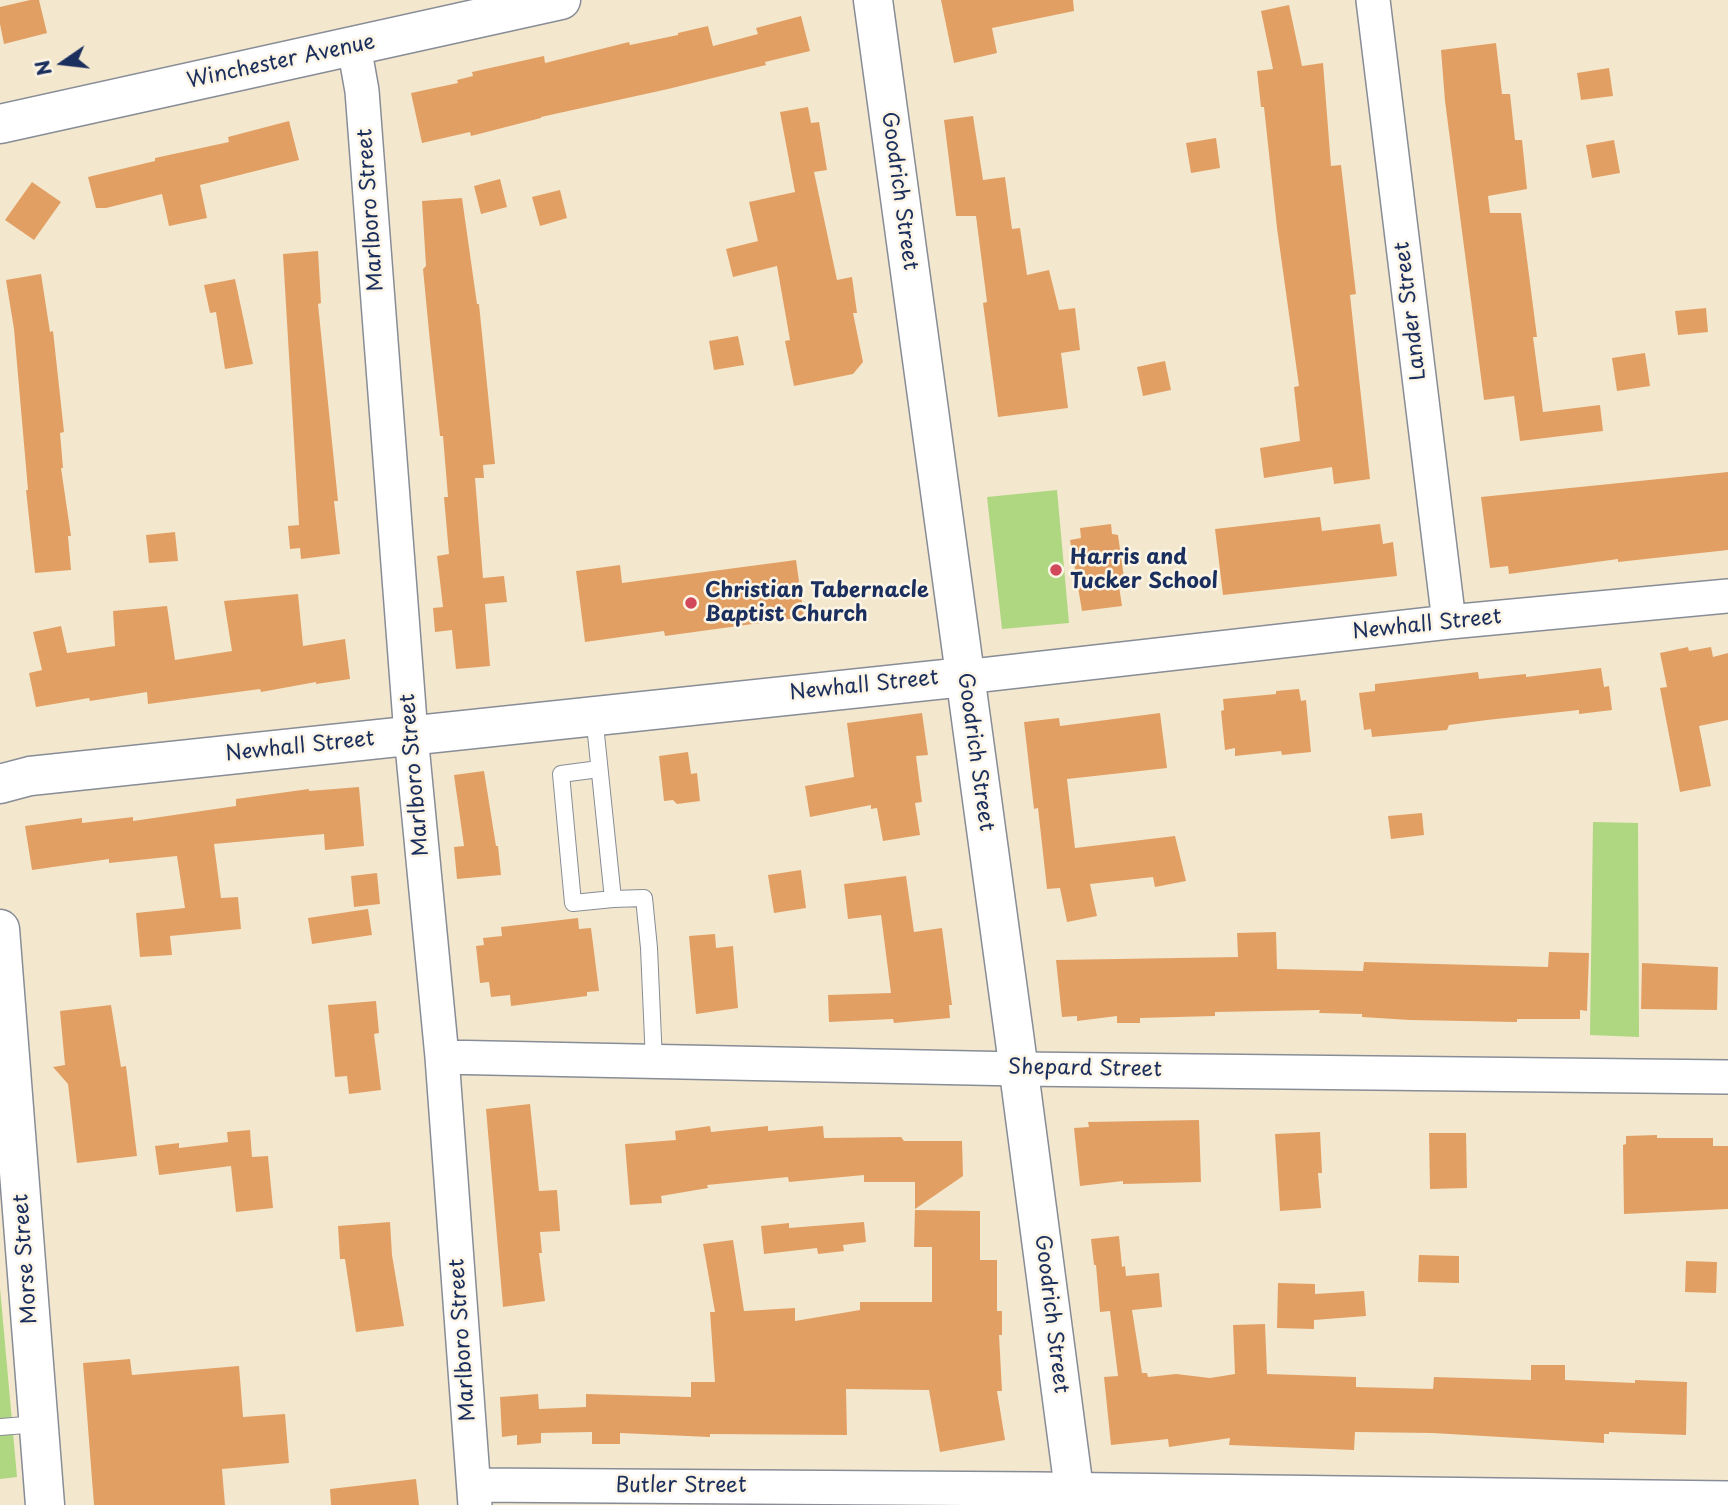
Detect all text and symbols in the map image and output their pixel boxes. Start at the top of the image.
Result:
north arrow [28,28,98,98]
street label: Winchester Avenue [185,30,377,94]
text: N [27,57,58,79]
street label: Goodrich Street [875,110,923,272]
street label: Marlboro Street [353,128,389,292]
street label: Lander Street [1390,240,1432,382]
place label: Harris and Tucker School [1070,545,1218,595]
marker: Harris and Tucker School [1048,562,1064,578]
place label: Christian Tabernacle Baptist Church [705,578,929,628]
marker: Christian Tabernacle Baptist Church [683,595,699,611]
street label: Newhall Street [1351,605,1503,645]
street label: Newhall Street [788,666,940,706]
street label: Goodrich Street [951,671,999,833]
street label: Marlboro Street [395,693,435,857]
street label: Newhall Street [224,727,376,767]
street label: Shepard Street [1008,1055,1162,1083]
street label: Morse Street [9,1193,43,1325]
street label: Goodrich Street [1029,1233,1073,1395]
street label: Marlboro Street [445,1258,481,1422]
street label: Butler Street [616,1473,746,1499]

